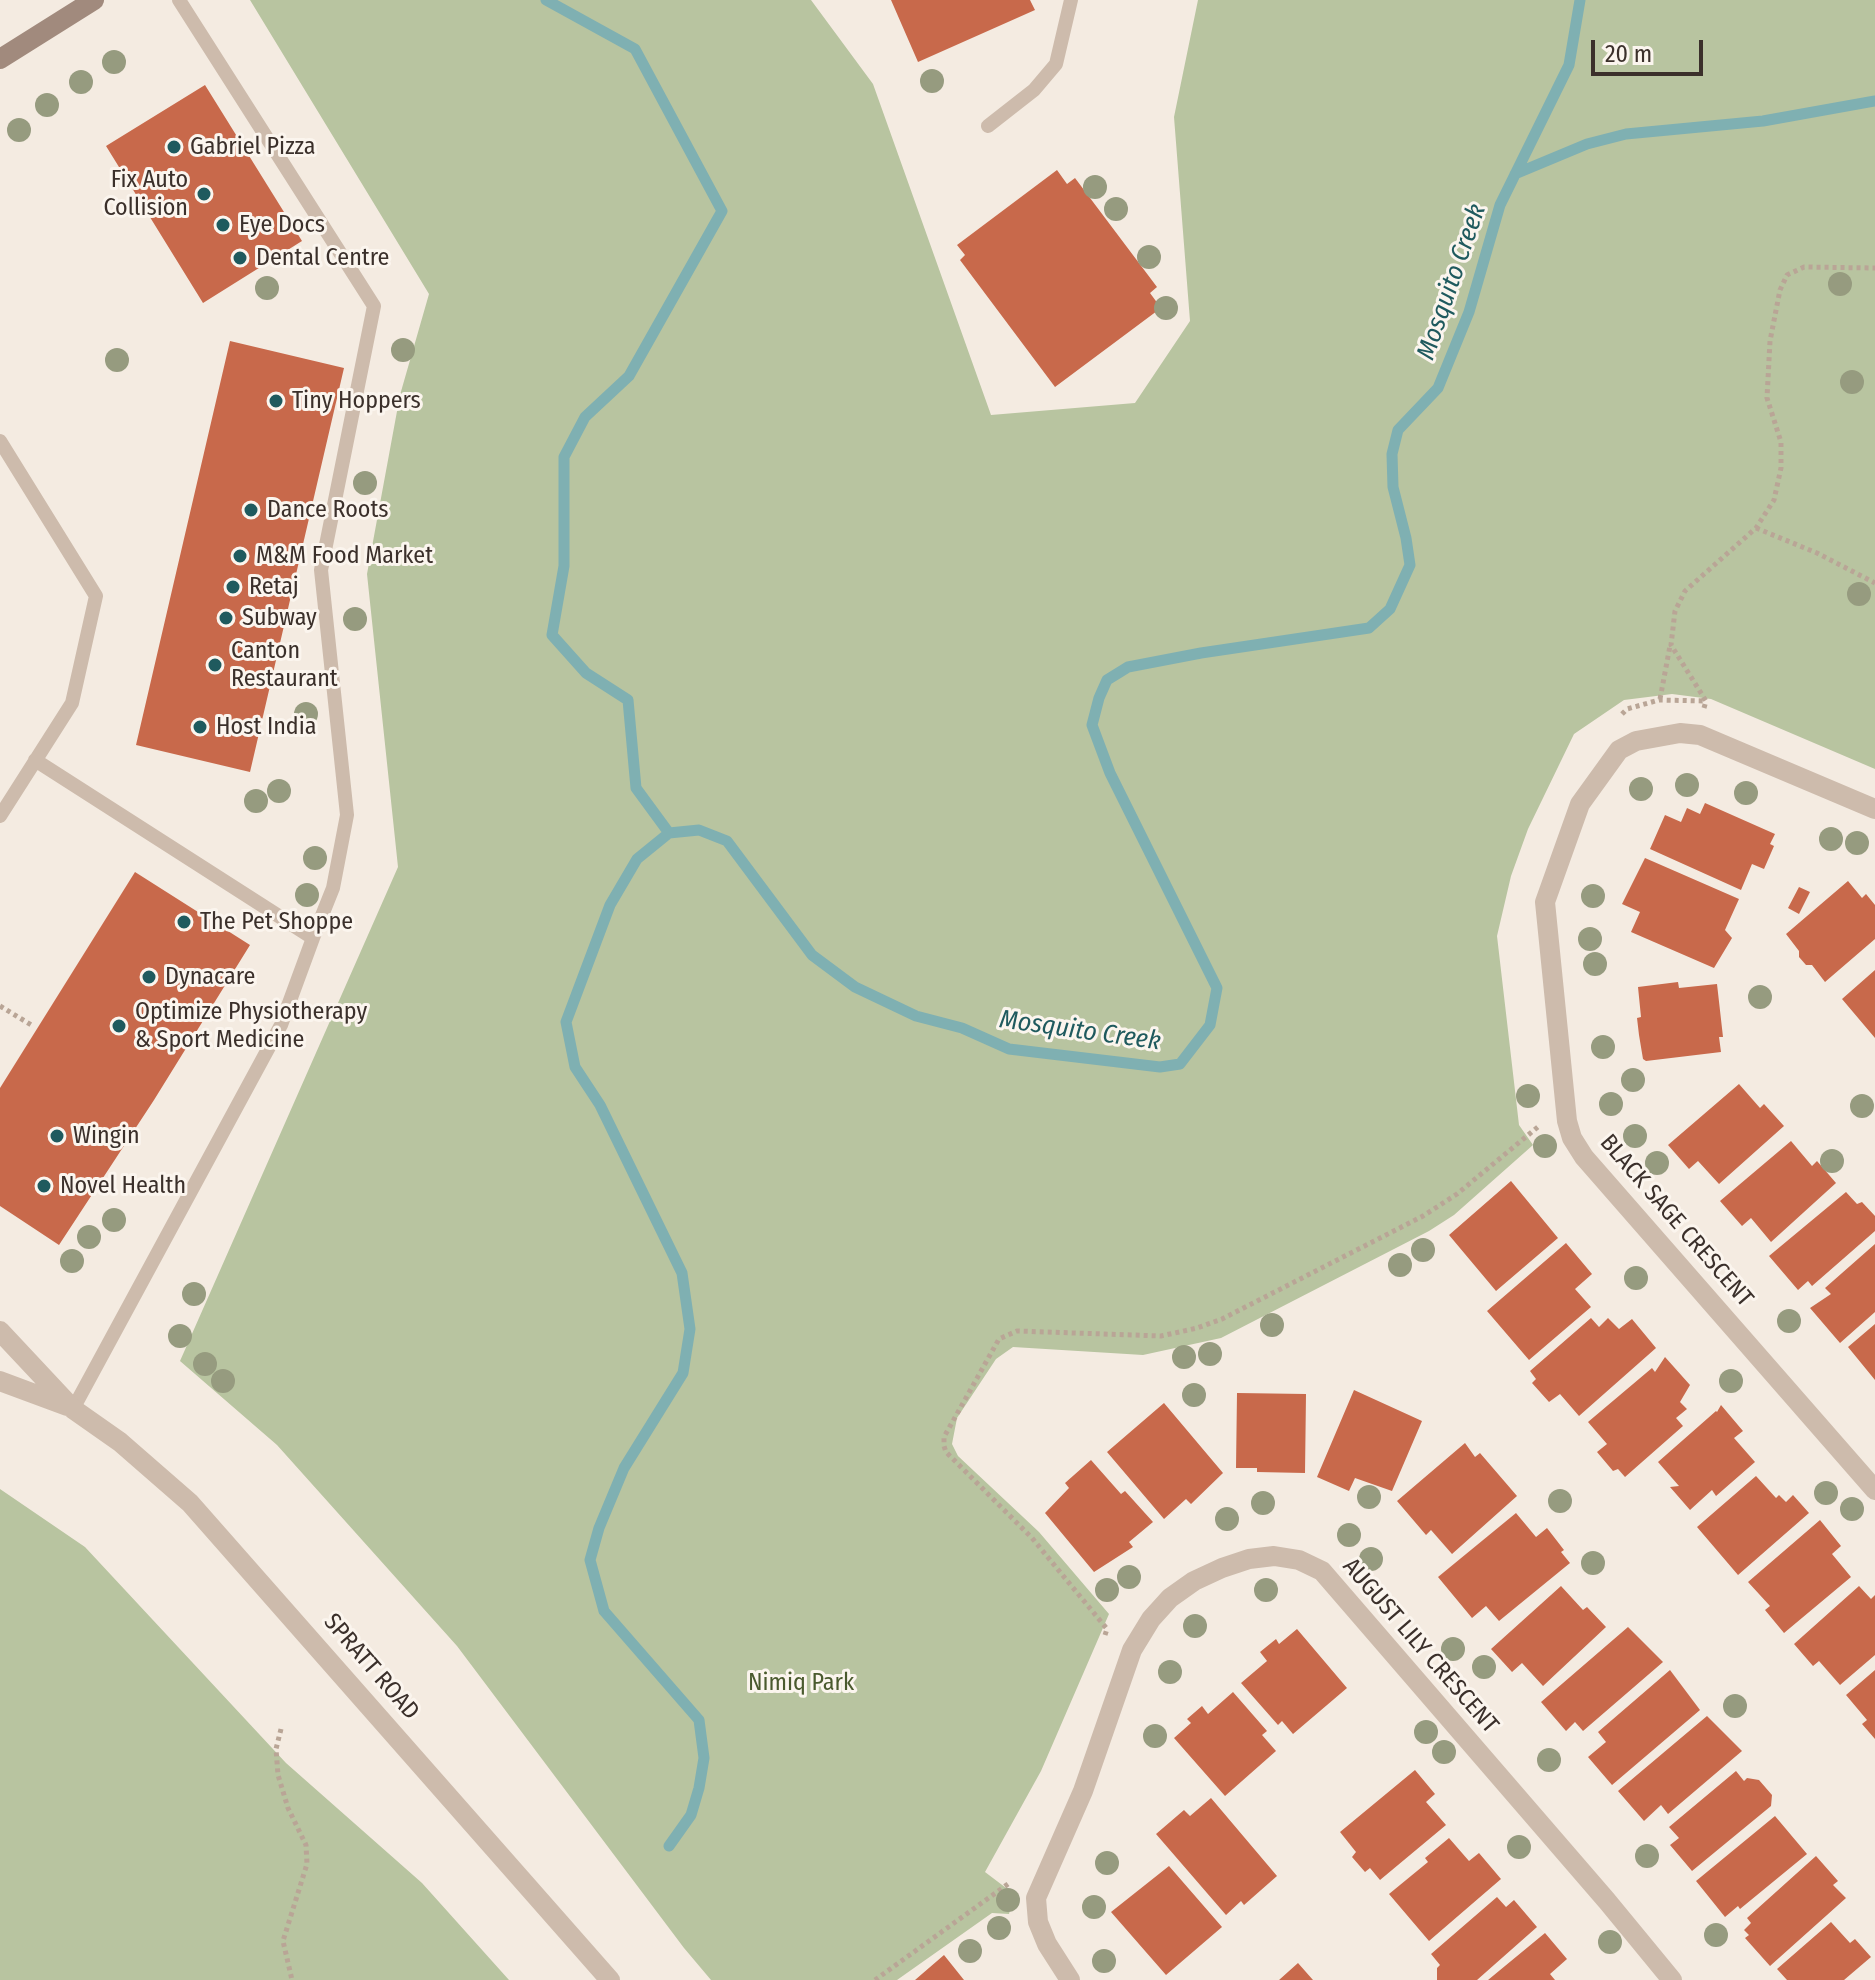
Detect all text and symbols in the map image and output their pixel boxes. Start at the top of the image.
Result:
scale bar [1595,24,1707,74]
text: 20 m [1605,40,1652,68]
place label: Gabriel Pizza [190,133,316,161]
marker: Gabriel Pizza [165,138,183,156]
place label: Fix Auto Collision [103,166,188,222]
marker: Fix Auto Collision [195,185,213,203]
water label: Mosquito Creek [1411,200,1493,364]
place label: Eye Docs [239,211,325,239]
marker: Eye Docs [214,216,232,234]
place label: Dental Centre [256,244,389,272]
marker: Dental Centre [231,249,249,267]
place label: Tiny Hoppers [292,387,421,415]
marker: Tiny Hoppers [267,392,285,410]
place label: Dance Roots [267,496,388,524]
marker: Dance Roots [242,501,260,519]
place label: M&M Food Market [256,542,433,570]
marker: M&M Food Market [231,547,249,565]
place label: Retaj [249,573,299,601]
marker: Retaj [224,578,242,596]
place label: Subway [242,604,317,632]
marker: Subway [217,609,235,627]
place label: Canton Restaurant [231,637,338,693]
marker: Canton Restaurant [206,656,224,674]
place label: Host India [216,713,317,741]
marker: Host India [191,718,209,736]
place label: The Pet Shoppe [200,908,353,936]
marker: The Pet Shoppe [175,913,193,931]
place label: Dynacare [165,963,255,991]
marker: Dynacare [140,968,158,986]
place label: Optimize Physiotherapy & Sport Medicine [135,998,367,1054]
water label: Mosquito Creek [997,1004,1163,1058]
marker: Optimize Physiotherapy & Sport Medicine [110,1017,128,1035]
place label: Wingin [73,1122,140,1150]
marker: Wingin [48,1127,66,1145]
street label: BLACK SAGE CRESCENT [1593,1129,1759,1313]
place label: Novel Health [60,1172,186,1200]
marker: Novel Health [35,1177,53,1195]
street label: AUGUST LILY CRESCENT [1336,1553,1504,1739]
street label: SPRATT ROAD [317,1608,425,1726]
park label: Nimiq Park [748,1669,854,1697]

